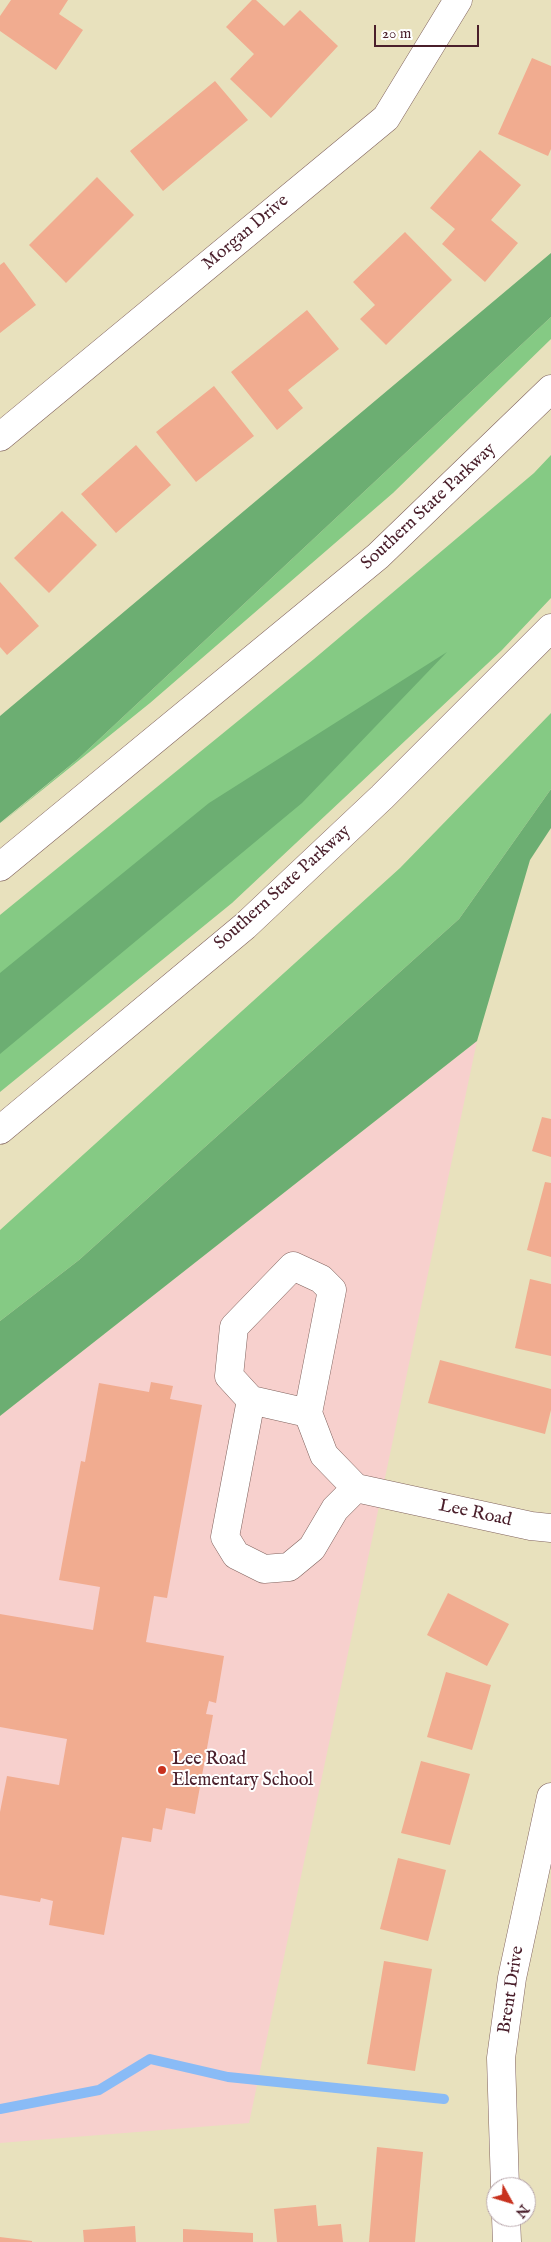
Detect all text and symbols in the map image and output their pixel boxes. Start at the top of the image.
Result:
scale bar [376,15,481,47]
text: 20 m [382,24,411,43]
street label: Morgan Drive [198,191,294,275]
street label: Southern State Parkway [357,439,501,575]
street label: Southern State Parkway [210,821,356,955]
street label: Lee Road [437,1496,513,1532]
place label: Lee Road Elementary School [172,1749,313,1792]
marker: Lee Road Elementary School [156,1764,168,1776]
street label: Brent Drive [494,1945,530,2035]
north arrow [486,2177,536,2227]
text: N [511,2200,533,2221]

